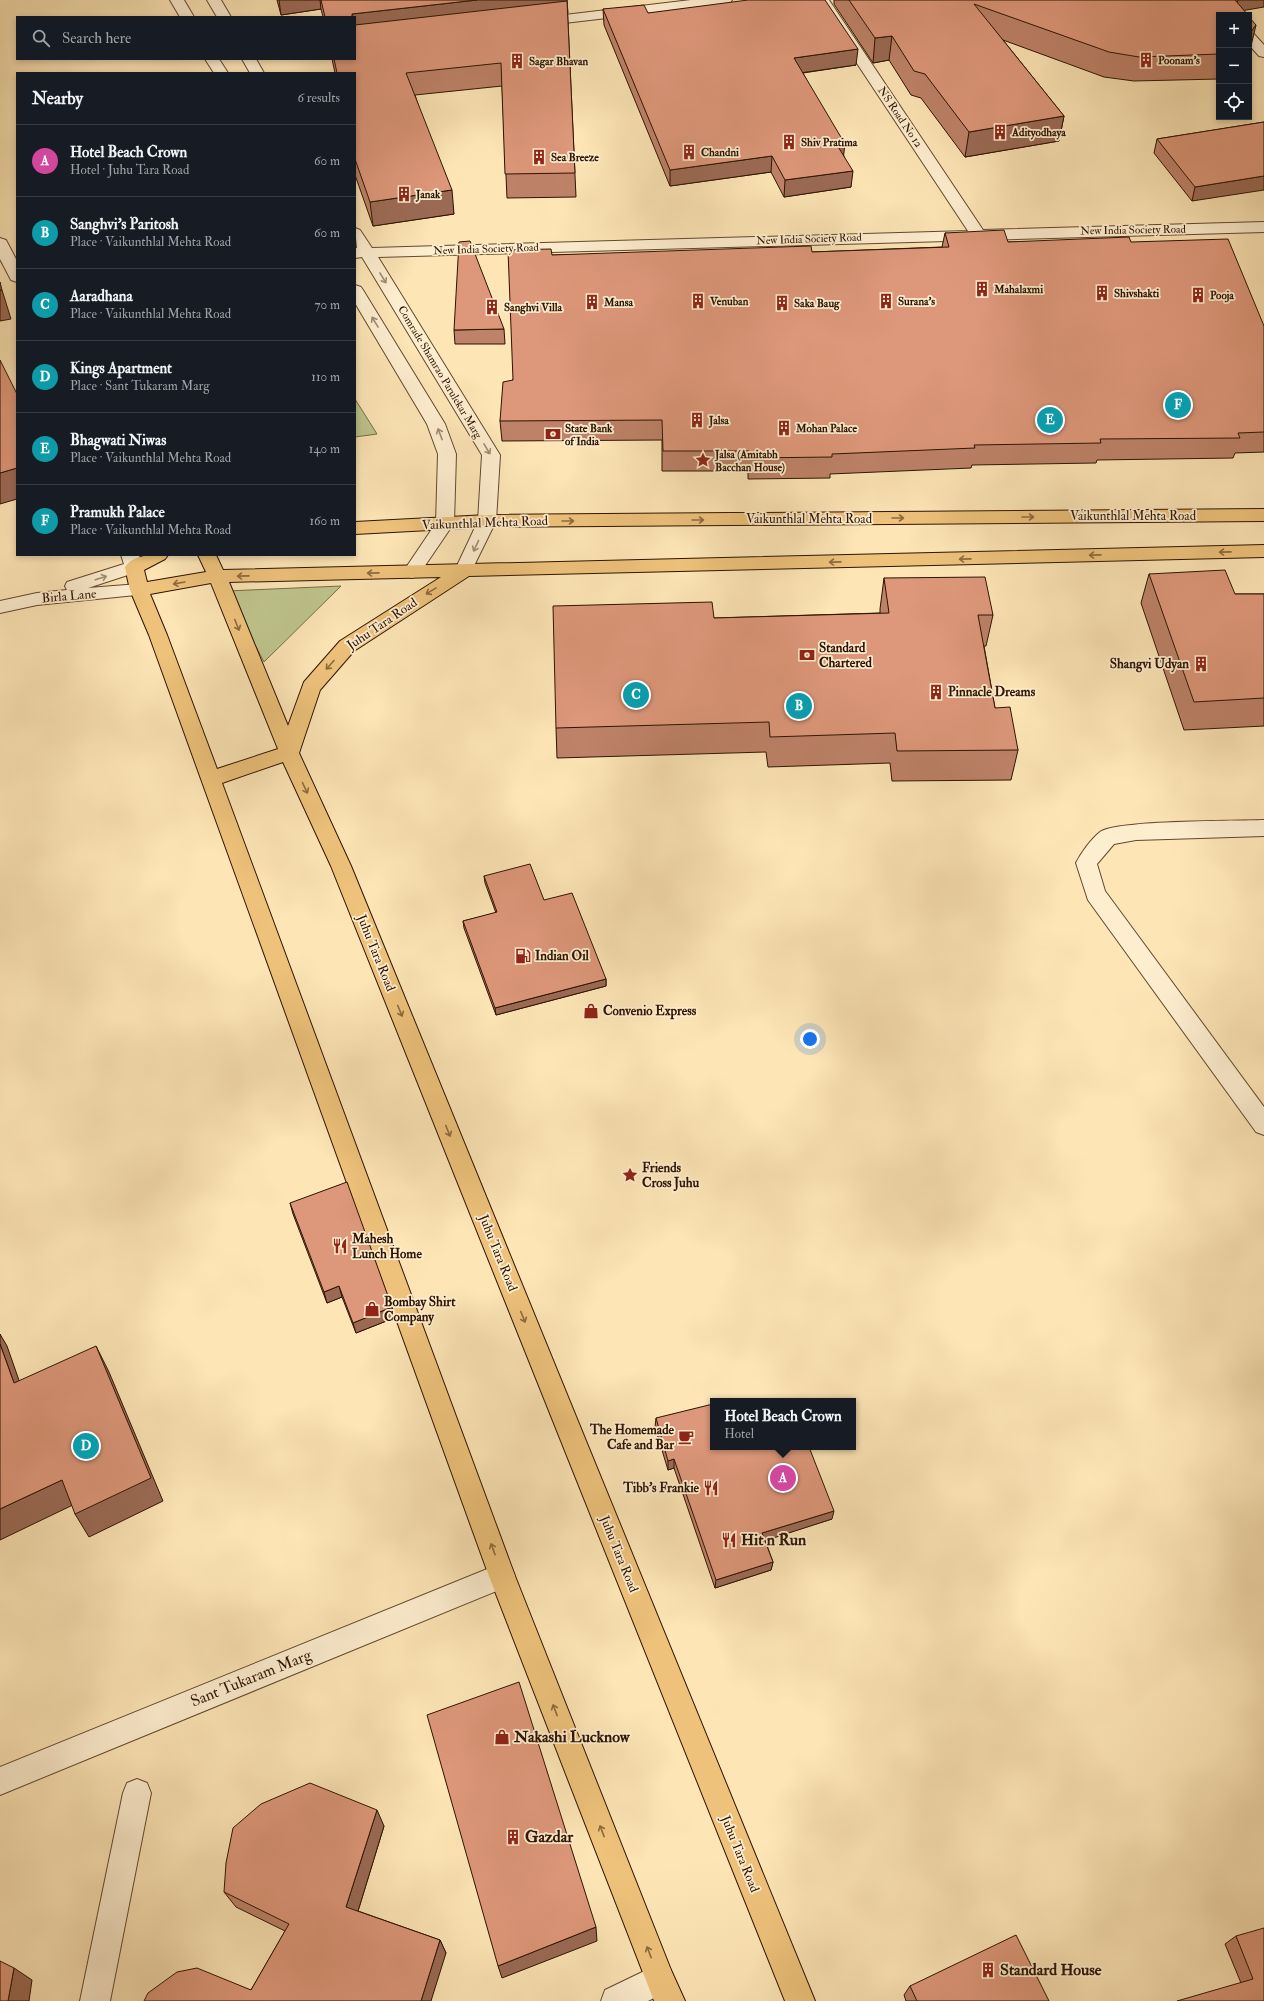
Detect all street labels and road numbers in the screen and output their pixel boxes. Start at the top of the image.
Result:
street label: NS Road No 12 [875,84,925,150]
street label: New India Society Road [1080,223,1187,238]
street label: New India Society Road [756,231,863,248]
street label: New India Society Road [433,241,540,258]
street label: Comrade Shamrao Parulekar Marg [395,303,485,441]
street label: Vaikunthlal Mehta Road [1070,508,1197,524]
street label: Vaikunthlal Mehta Road [746,511,873,527]
street label: Vaikunthlal Mehta Road [422,513,549,533]
street label: Birla Lane [41,586,98,606]
street label: Juhu Tara Road [343,594,421,654]
street label: Juhu Tara Road [353,911,399,994]
street label: Juhu Tara Road [475,1211,521,1294]
street label: Juhu Tara Road [596,1512,642,1595]
street label: Sant Tukaram Marg [188,1644,316,1711]
street label: Juhu Tara Road [717,1812,763,1895]

